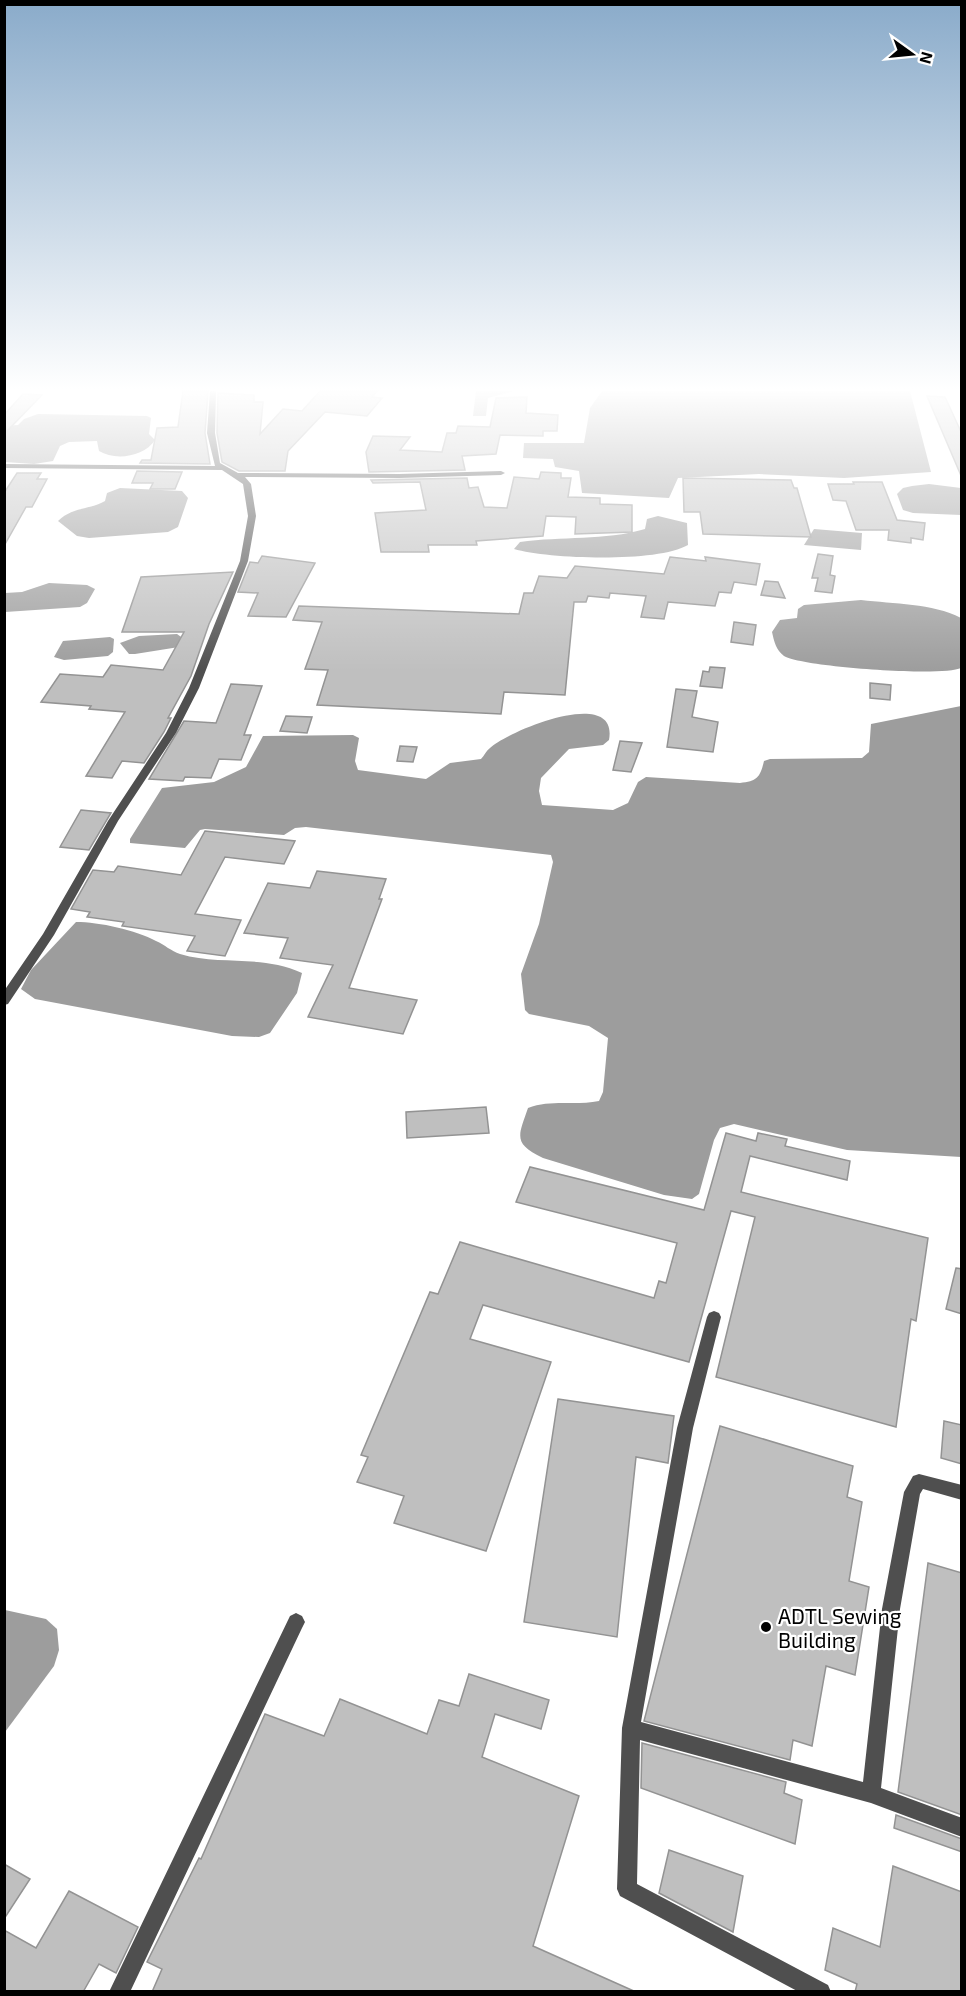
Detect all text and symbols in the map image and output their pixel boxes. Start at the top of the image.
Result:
north arrow [882,24,942,84]
text: N [916,50,938,66]
place label: ADTL Sewing Building [778,1603,902,1652]
marker: ADTL Sewing Building [759,1620,773,1634]

